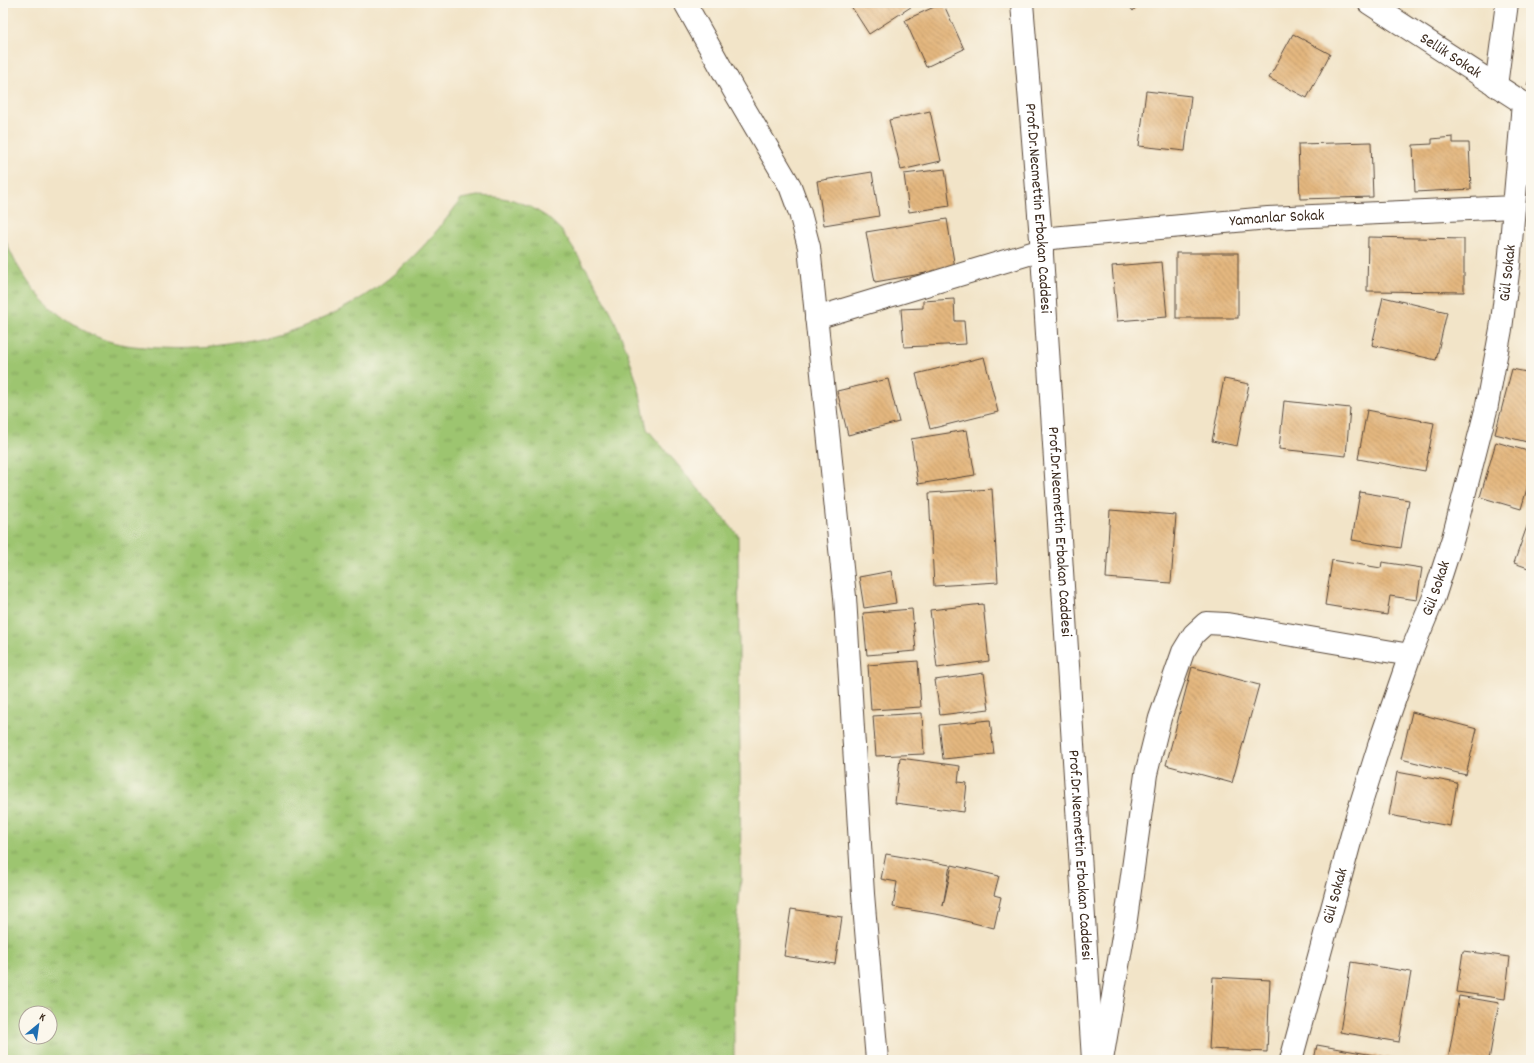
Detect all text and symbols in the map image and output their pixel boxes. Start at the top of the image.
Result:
street label: Sellik Sokak [1415,27,1486,84]
street label: Prof.Dr.Necmettin Erbakan Caddesi [1019,102,1057,314]
street label: Yamanlar Sokak [1229,204,1325,233]
street label: Gül Sokak [1493,244,1522,303]
street label: Prof.Dr.Necmettin Erbakan Caddesi [1041,426,1078,638]
street label: Gül Sokak [1416,558,1456,620]
street label: Prof.Dr.Necmettin Erbakan Caddesi [1062,749,1098,961]
street label: Gül Sokak [1317,865,1354,927]
north arrow [18,1005,58,1045]
text: K [36,1010,48,1026]

